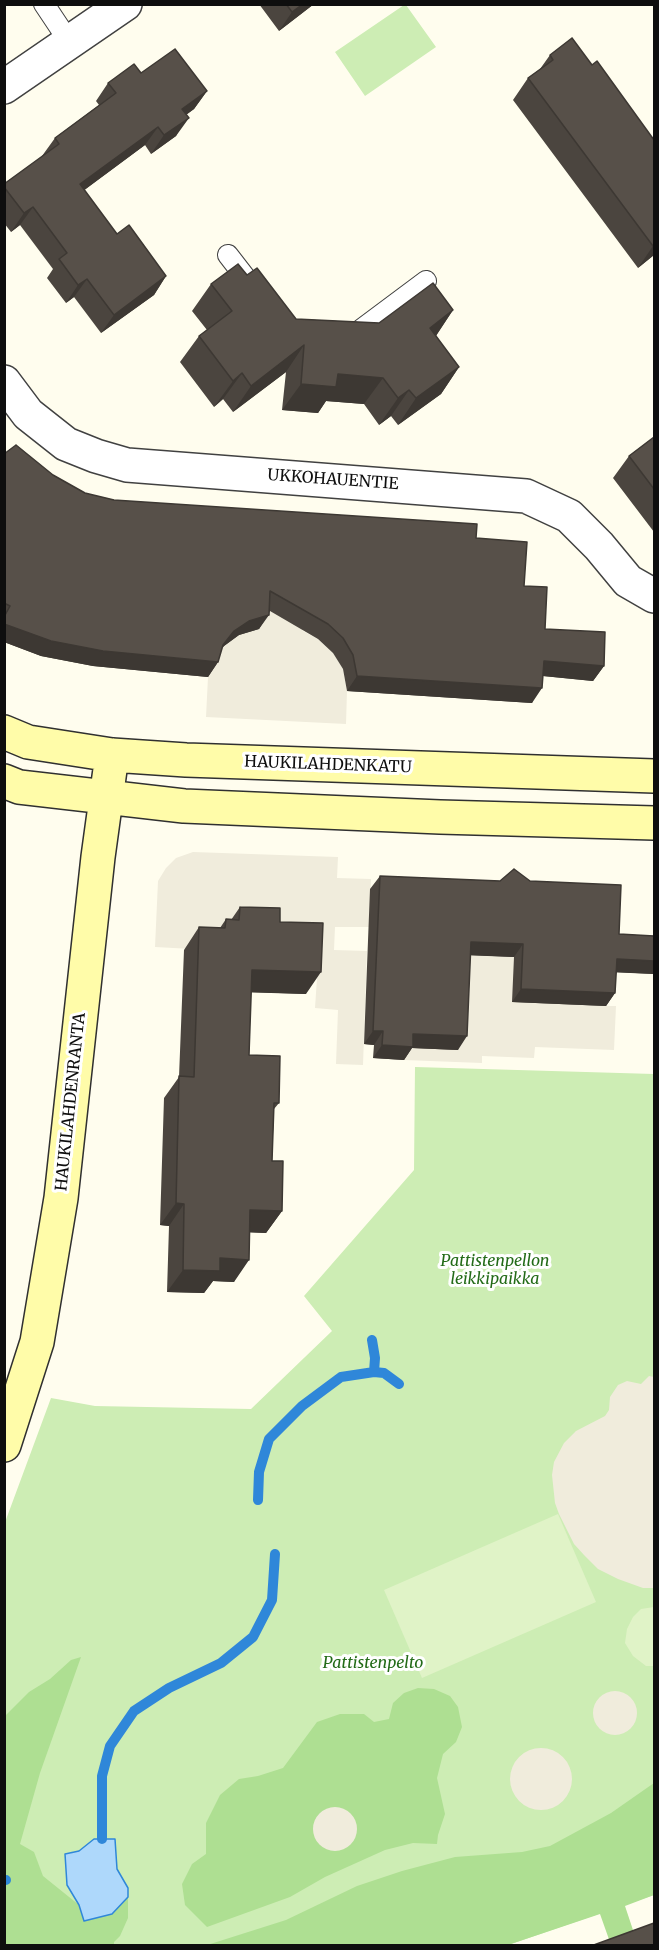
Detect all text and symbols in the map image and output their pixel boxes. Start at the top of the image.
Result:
street label: UKKOHAUENTIE [267,466,399,494]
street label: HAUKILAHDENKATU [244,752,412,778]
street label: HAUKILAHDENRANTA [52,1012,90,1192]
park label: Pattistenpellon leikkipaikka [440,1251,550,1289]
park label: Pattistenpelto [323,1653,423,1673]

